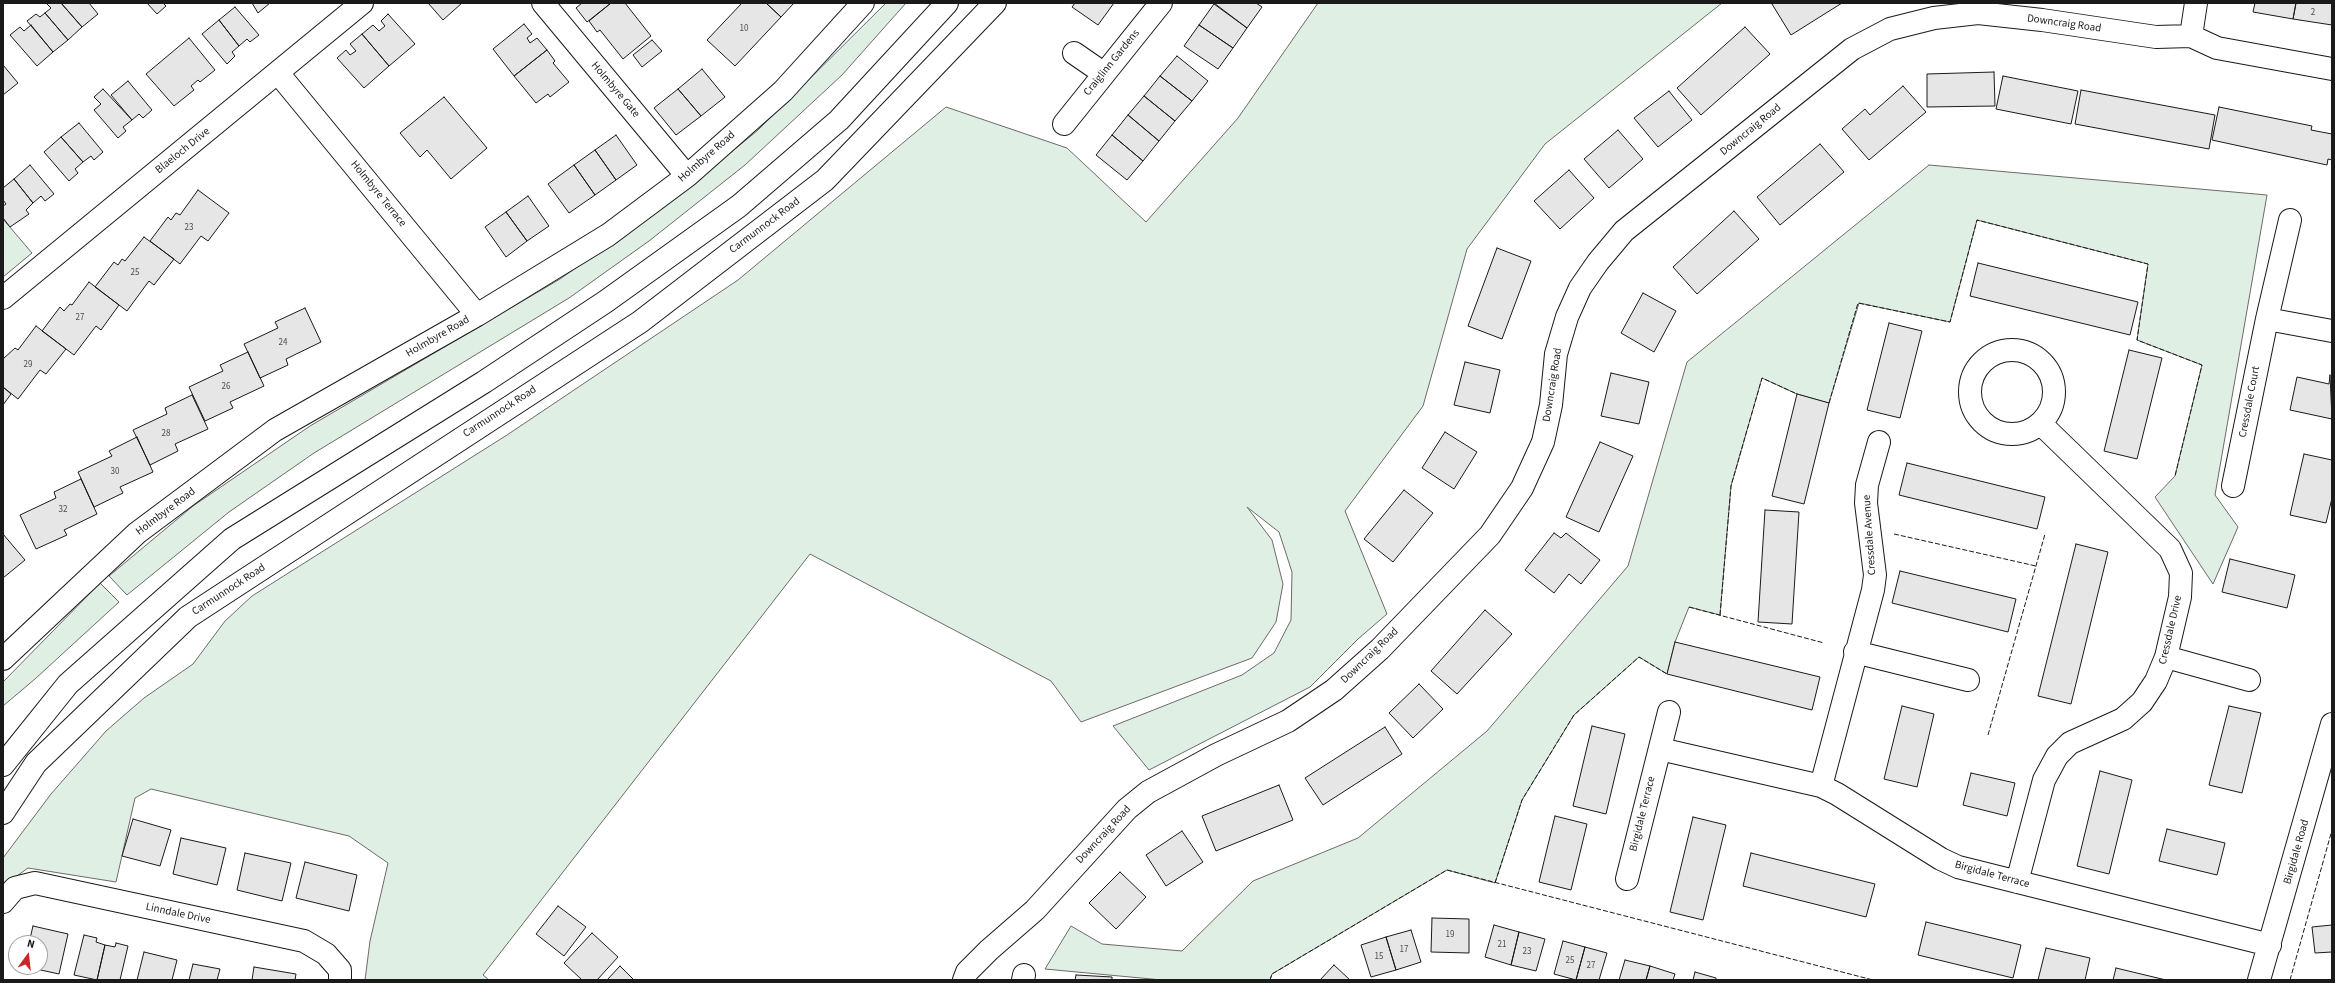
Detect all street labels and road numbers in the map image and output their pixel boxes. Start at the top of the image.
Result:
street label: Downcraig Road [2026,12,2102,36]
street label: Craiglinn Gardens [1081,27,1143,99]
street label: Holmbyre Gate [588,59,642,121]
street label: Downcraig Road [1718,101,1784,159]
street label: Blaeloch Drive [153,125,213,177]
street label: Holmbyre Road [676,129,738,185]
street label: Holmbyre Terrace [347,158,409,230]
street label: Carmunnock Road [727,195,803,257]
street label: Holmbyre Road [404,313,472,361]
street label: Downcraig Road [1541,347,1565,423]
street label: Cressdale Court [2237,365,2263,439]
street label: Carmunnock Road [461,383,539,441]
street label: Holmbyre Road [134,485,198,539]
street label: Cressdale Avenue [1861,494,1879,576]
street label: Carmunnock Road [190,561,268,619]
street label: Cressdale Drive [2157,594,2185,666]
street label: Downcraig Road [1339,625,1401,687]
street label: Birgidale Terrace [1627,775,1659,853]
street label: Downcraig Road [1074,803,1134,867]
street label: Birgidale Road [2281,818,2313,886]
street label: Birgidale Terrace [1953,859,2031,891]
street label: Linndale Drive [144,901,212,927]

